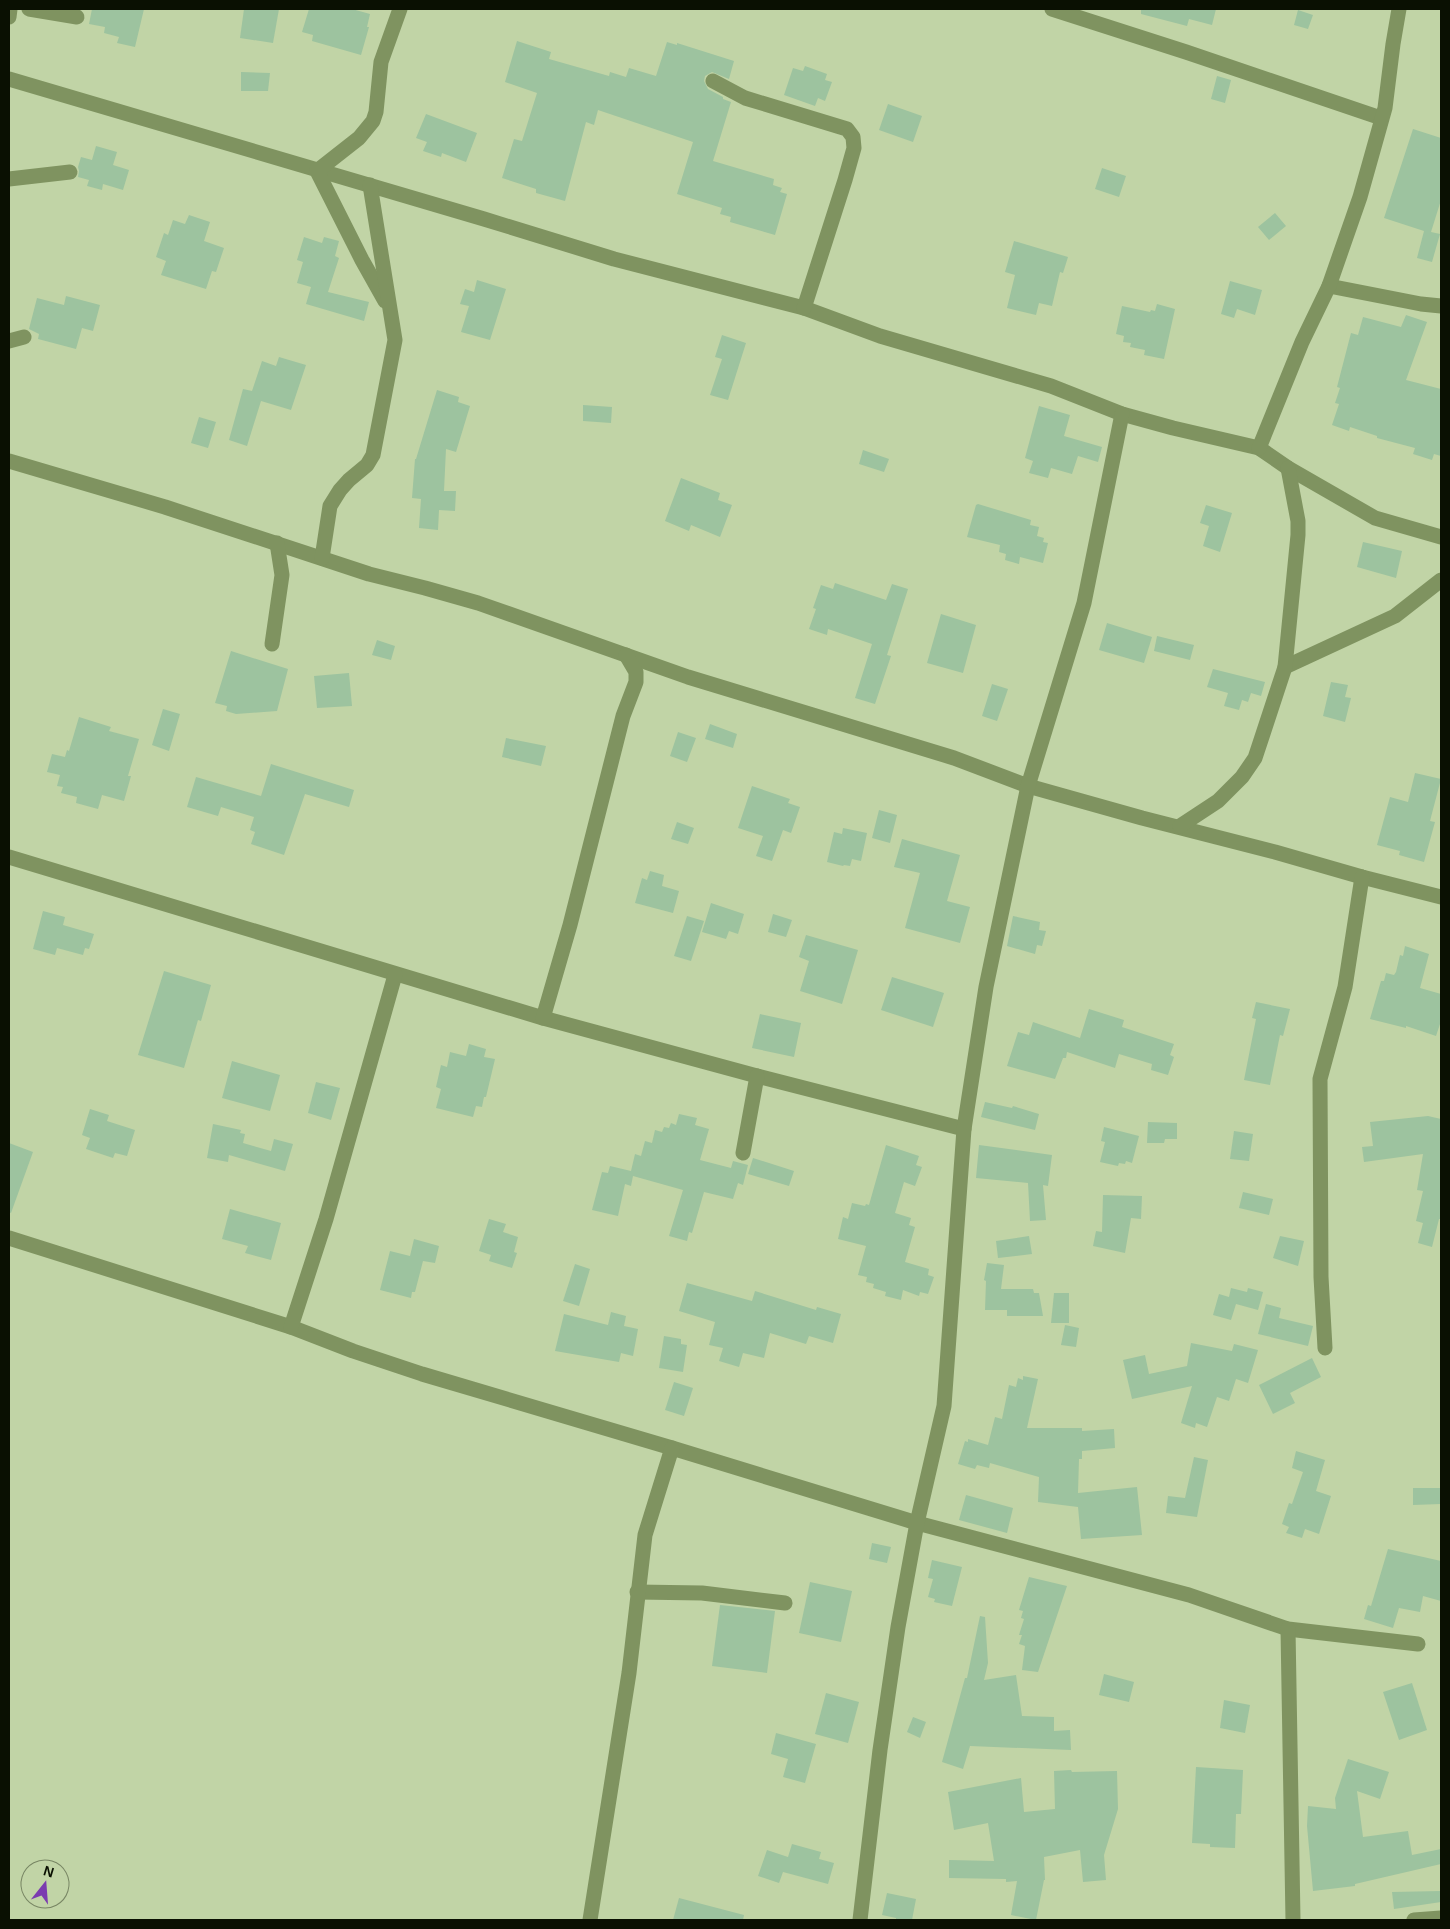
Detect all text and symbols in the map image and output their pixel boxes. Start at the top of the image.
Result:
north arrow [20,1859,70,1909]
text: N [42,1862,56,1881]

